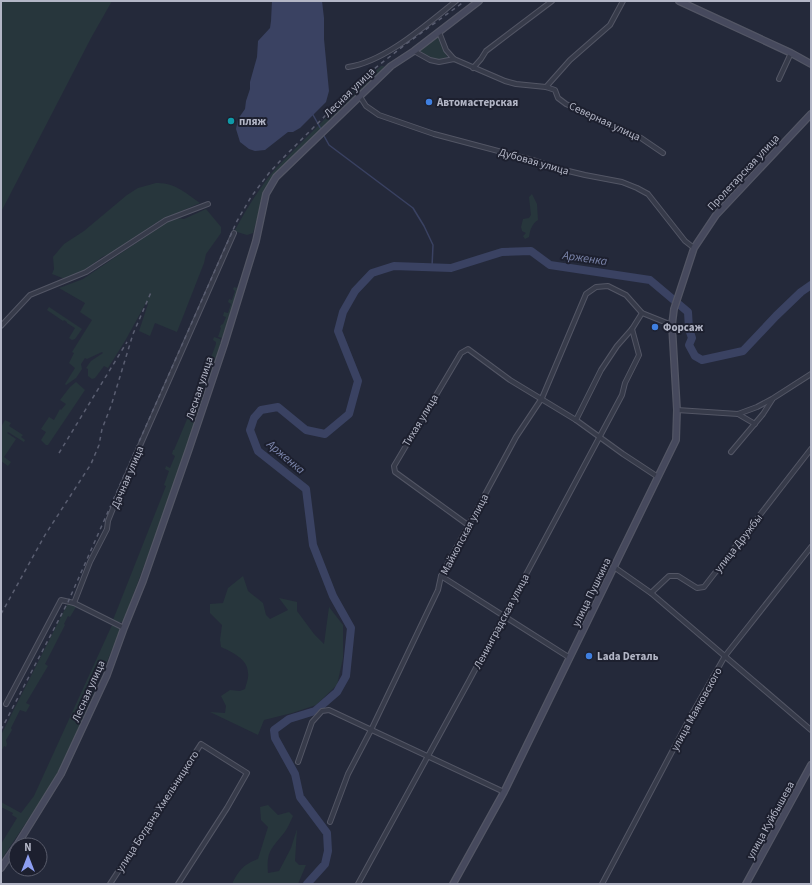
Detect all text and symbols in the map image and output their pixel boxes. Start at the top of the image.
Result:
street label: Лесная улица [320,64,378,121]
place label: Автомастерская [436,95,518,110]
marker: Автомастерская [424,97,434,107]
street label: Северная улица [567,98,643,145]
place label: пляж [239,114,267,129]
marker: пляж [226,116,236,126]
street label: Пролетарская улица [704,131,783,214]
street label: Дубовая улица [497,144,571,179]
water label: Арженка [560,247,609,270]
place label: Форсаж [663,320,704,335]
marker: Форсаж [650,322,660,332]
street label: Лесная улица [182,355,217,422]
street label: Тихая улица [399,391,442,449]
water label: Арженка [262,436,309,479]
street label: Дачная улица [108,444,147,511]
street label: Майкопская улица [437,491,492,577]
street label: улица Дружбы [711,511,766,576]
street label: улица Пушкина [568,555,615,629]
street label: Ленинградская улица [470,571,533,671]
place label: Lada Dеталь [597,649,659,664]
marker: Lada Dеталь [584,651,594,661]
street label: Лесная улица [68,658,109,724]
street label: улица Маяковского [667,665,726,754]
street label: улица Богдана Хмельницкого [113,748,202,875]
street label: улица Куйбышева [743,779,798,862]
north arrow [8,837,48,877]
text: N [24,840,32,855]

